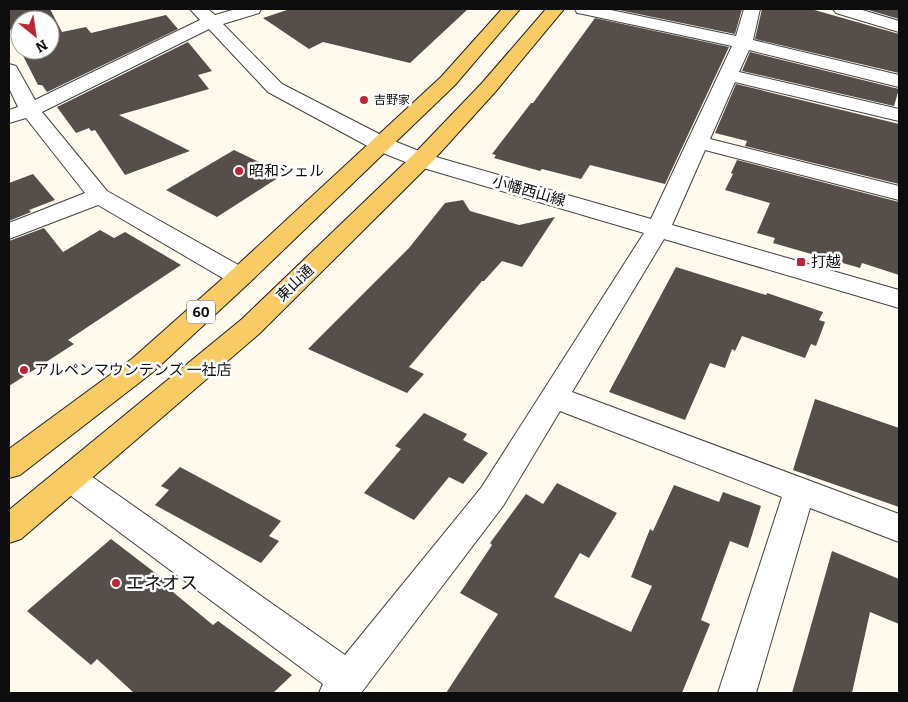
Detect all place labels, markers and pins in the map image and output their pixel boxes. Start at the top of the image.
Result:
place label: 吉野家 [374,93,410,107]
marker: 吉野家 [358,94,370,106]
place label: 昭和シェル [249,162,324,180]
marker: 昭和シェル [233,165,245,177]
place label: 打越 [811,253,841,271]
marker: 打越 [795,256,807,268]
place label: アルペンマウンテンズ 一社店 [34,361,232,379]
marker: アルペンマウンテンズ 一社店 [18,364,30,376]
place label: エネオス [126,572,198,594]
marker: エネオス [110,577,122,589]

